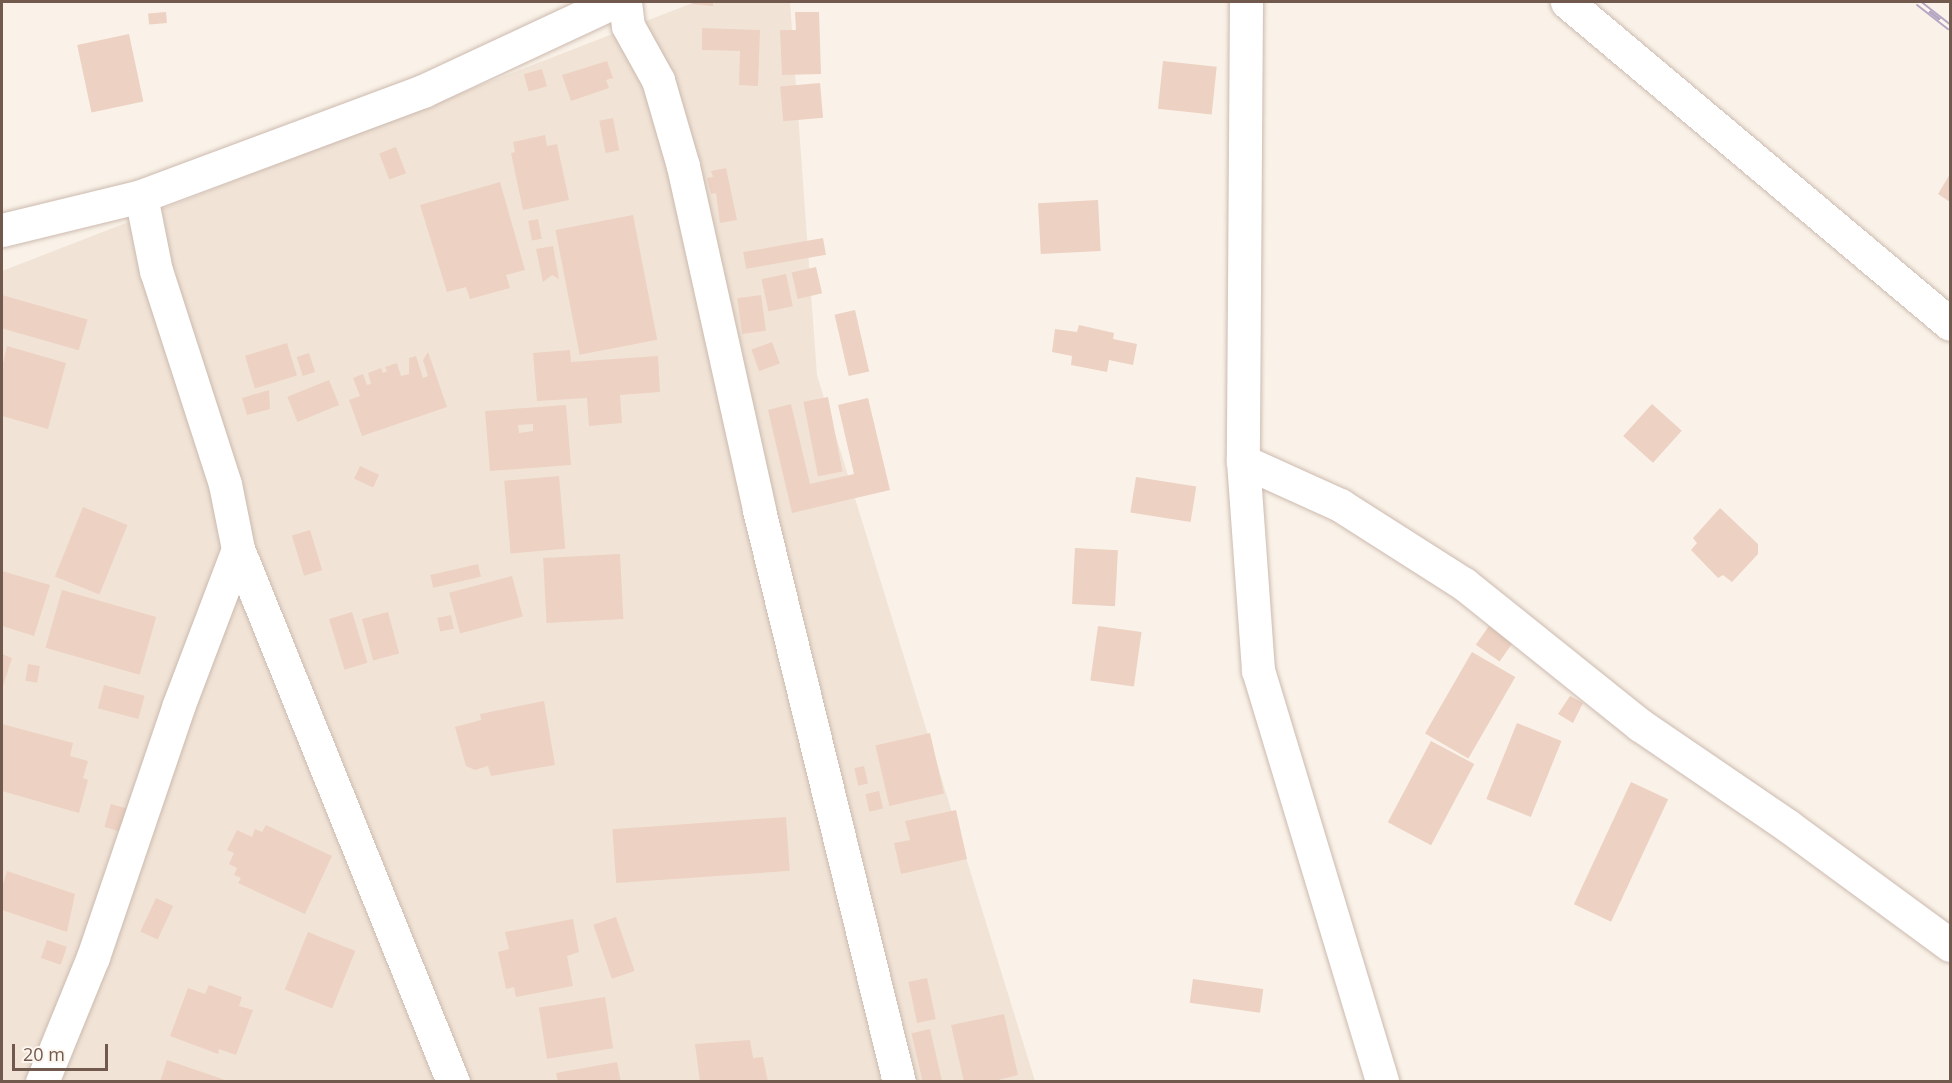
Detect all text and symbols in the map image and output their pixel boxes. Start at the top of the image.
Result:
scale bar [15,1032,111,1070]
text: 20 m [23,1042,65,1066]

